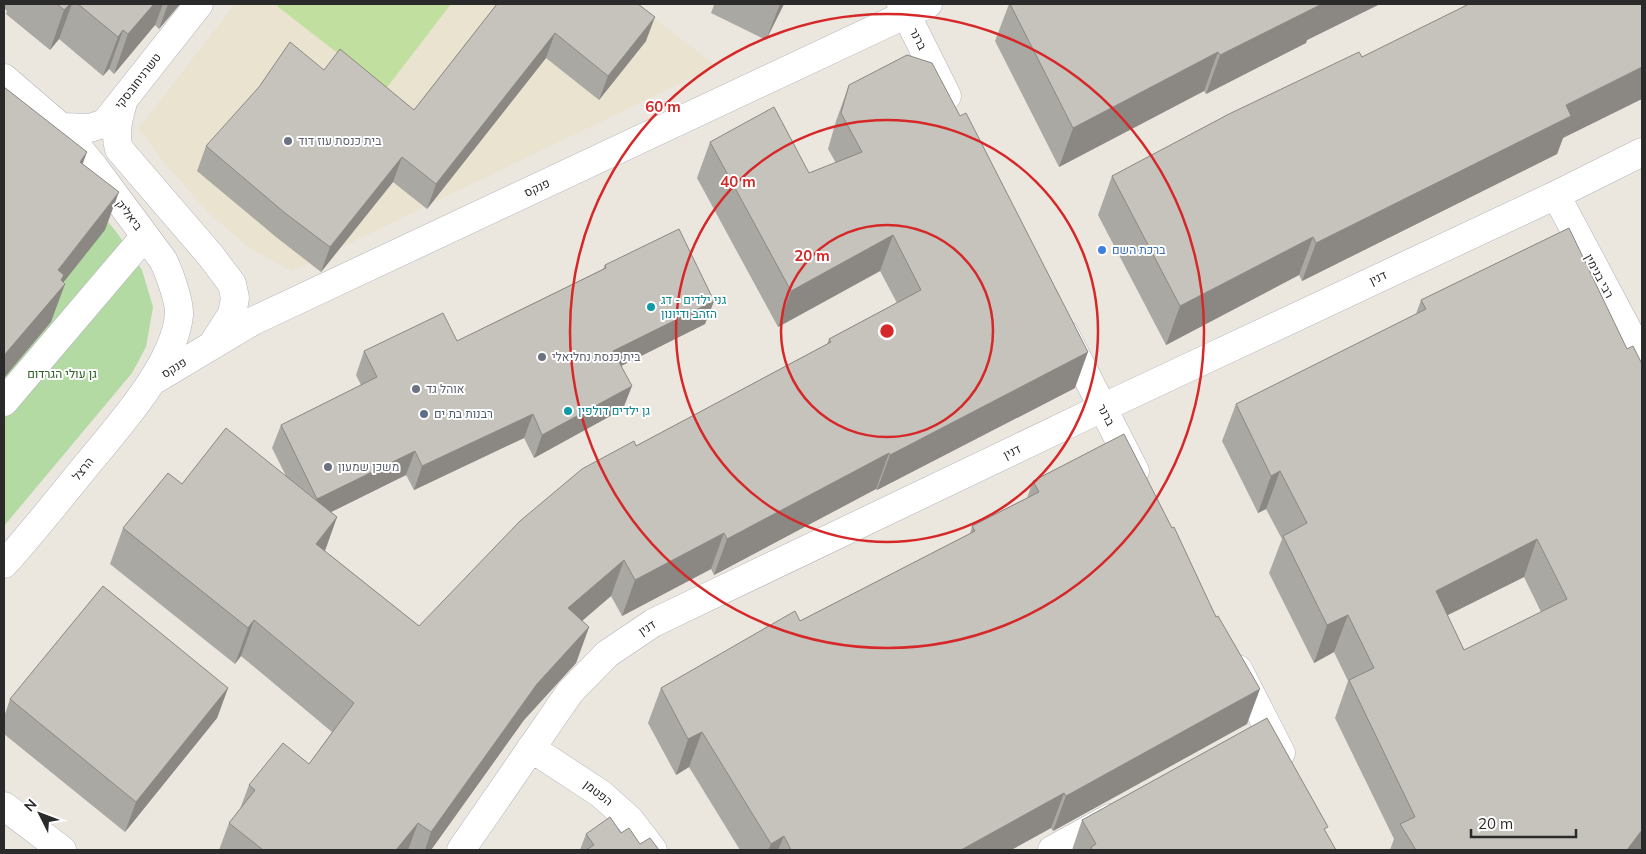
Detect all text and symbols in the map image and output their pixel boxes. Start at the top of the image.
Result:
street label: ברנר [907,25,931,53]
street label: טשרניחובסקי [111,50,164,112]
text: 60 m [645,97,681,116]
place label: בית כנסת עוז דוד [298,133,382,148]
marker: בית כנסת עוז דוד [282,135,294,147]
text: 40 m [720,172,756,191]
street label: פנקס [521,175,552,200]
street label: ביאליק [113,196,146,234]
place label: ברכת השם [1112,242,1166,257]
marker: ברכת השם [1096,244,1108,256]
text: 20 m [794,246,830,265]
street label: רבי בנימין [1582,251,1617,300]
street label: דנין [1367,267,1389,288]
place label: גני ילדים - דג הזהב ודיונון [661,292,727,321]
marker: גני ילדים - דג הזהב ודיונון [645,301,657,313]
centre of rings [878,322,896,340]
place label: בית כנסת נחליאלי [552,349,641,364]
marker: בית כנסת נחליאלי [536,351,548,363]
street label: פנקס [158,354,189,381]
park label: גן עולי הגרדום [27,366,97,381]
place label: אוהל גד [426,381,465,396]
marker: אוהל גד [410,383,422,395]
street label: ברנר [1095,401,1119,429]
place label: גן ילדים דולפין [578,403,651,418]
marker: גן ילדים דולפין [562,405,574,417]
place label: רבנות בת ים [434,406,493,421]
marker: רבנות בת ים [418,408,430,420]
street label: דנין [1001,441,1023,462]
street label: הרצל [69,454,97,483]
place label: משכן שמעון [338,459,399,474]
marker: משכן שמעון [322,461,334,473]
street label: דנין [635,617,658,639]
street label: הפטמן [581,777,616,809]
north arrow [15,789,65,839]
text: N [20,795,41,815]
scale bar [1471,806,1576,838]
text: 20 m [1478,814,1513,833]

